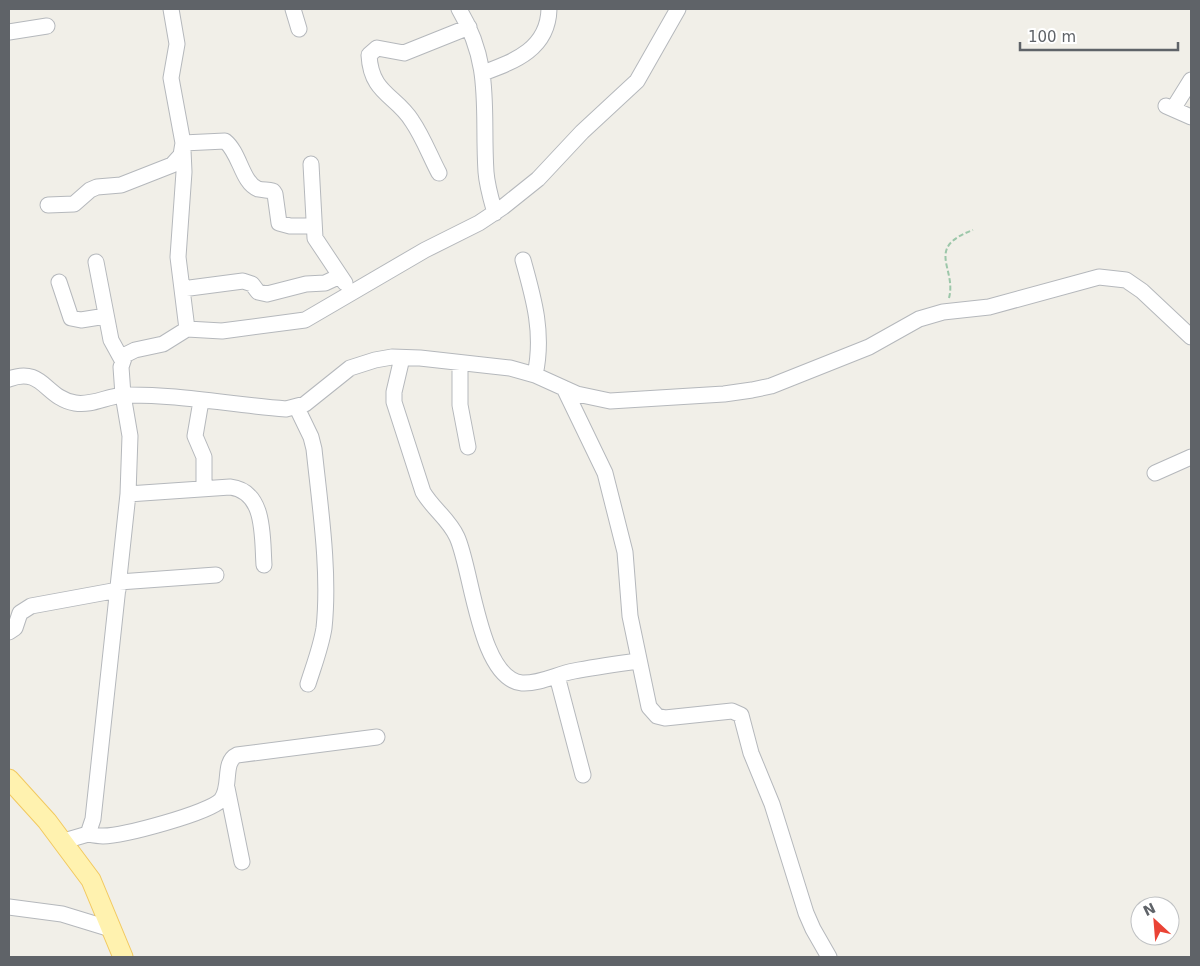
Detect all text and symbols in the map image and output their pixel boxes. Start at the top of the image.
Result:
scale bar [1020,20,1178,52]
text: 100 m [1028,28,1076,46]
north arrow [1130,896,1180,946]
text: N [1141,900,1158,919]

